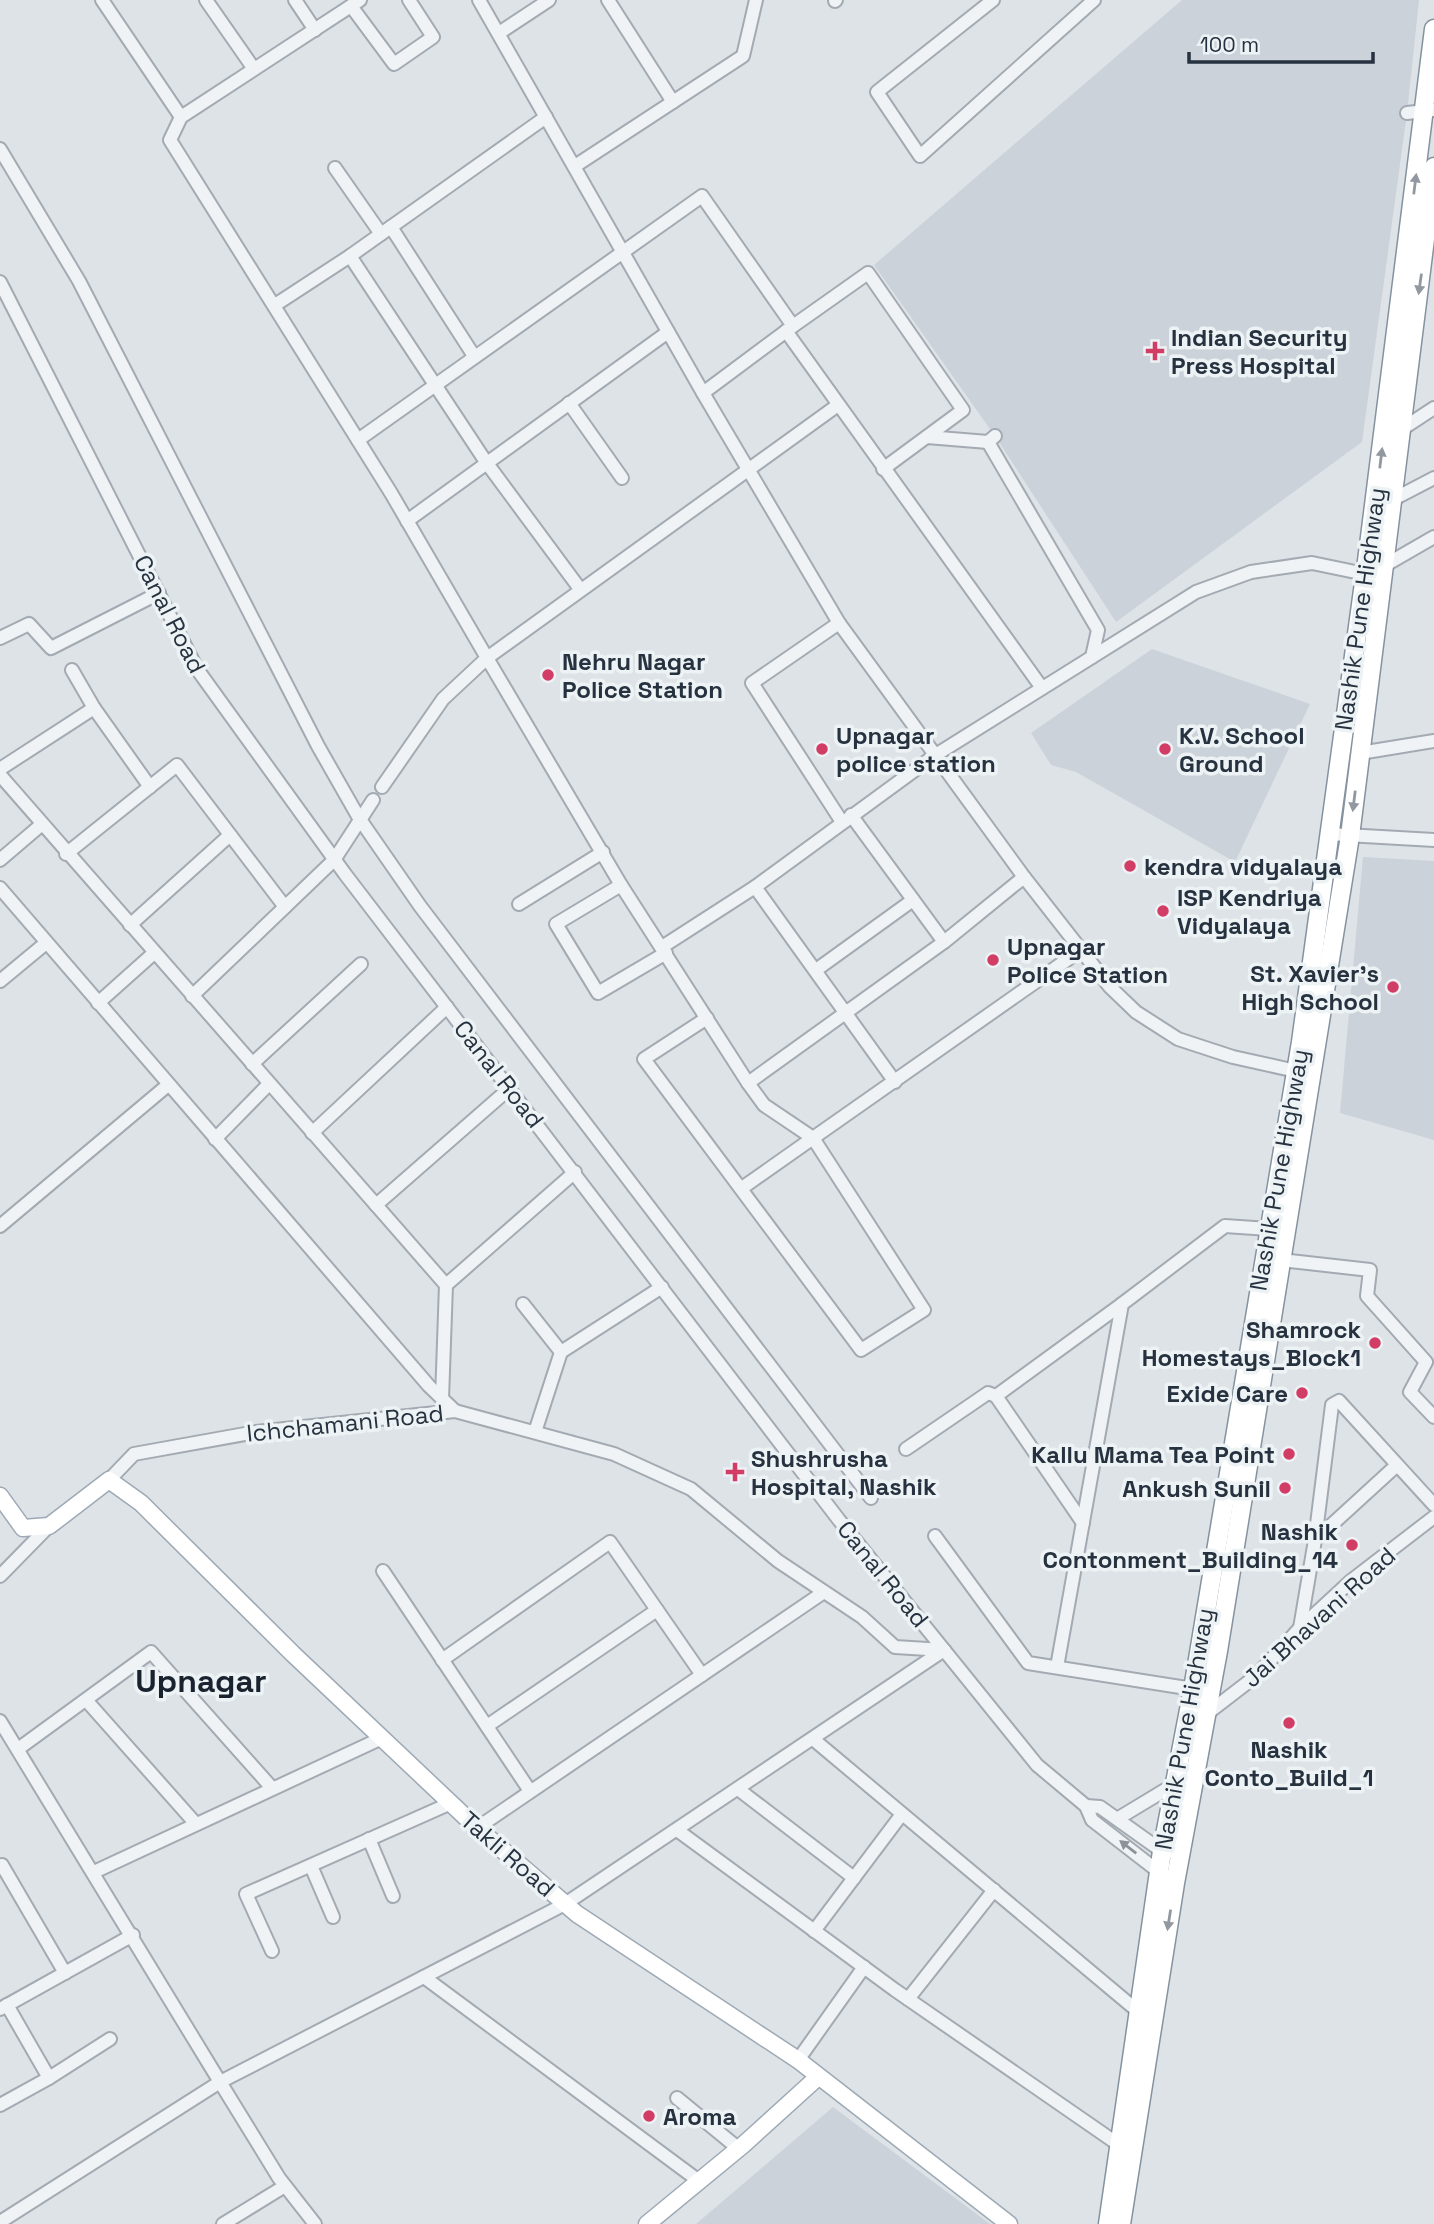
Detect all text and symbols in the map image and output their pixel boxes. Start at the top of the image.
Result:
scale bar [1189,21,1373,65]
text: 100 m [1200,31,1259,58]
one-way arrow [1410,173,1421,195]
one-way arrow [1414,273,1425,295]
place label: Indian Security Press Hospital [1171,322,1347,381]
marker: Indian Security Press Hospital [1145,341,1165,361]
one-way arrow [1375,447,1386,469]
street label: Nashik Pune Highway [1328,486,1392,732]
street label: Canal Road [127,550,213,678]
place label: Nehru Nagar Police Station [562,646,723,705]
marker: Nehru Nagar Police Station [540,667,556,683]
place label: Upnagar police station [836,720,996,779]
place label: K.V. School Ground [1179,720,1305,779]
marker: Upnagar police station [814,741,830,757]
marker: K.V. School Ground [1157,741,1173,757]
one-way arrow [1349,790,1360,812]
place label: kendra vidyalaya [1144,851,1342,882]
marker: kendra vidyalaya [1122,858,1138,874]
place label: ISP Kendriya Vidyalaya [1177,882,1322,941]
marker: ISP Kendriya Vidyalaya [1155,903,1171,919]
place label: Upnagar Police Station [1007,931,1168,990]
marker: Upnagar Police Station [985,952,1001,968]
place label: St. Xavier's High School [1242,958,1379,1017]
marker: St. Xavier's High School [1385,979,1401,995]
street label: Canal Road [447,1014,551,1134]
street label: Nashik Pune Highway [1242,1047,1316,1293]
place label: Shamrock Homestays_Block1 [1142,1314,1361,1373]
marker: Shamrock Homestays_Block1 [1367,1335,1383,1351]
place label: Exide Care [1167,1378,1288,1409]
marker: Exide Care [1294,1385,1310,1401]
street label: Ichchamani Road [245,1397,445,1449]
place label: Kallu Mama Tea Point [1031,1439,1275,1470]
place label: Shushrusha Hospital, Nashik [751,1443,937,1502]
marker: Kallu Mama Tea Point [1281,1446,1297,1462]
marker: Shushrusha Hospital, Nashik [725,1462,745,1482]
place label: Ankush Sunil [1122,1473,1271,1504]
marker: Ankush Sunil [1277,1480,1293,1496]
street label: Canal Road [830,1514,936,1634]
place label: Nashik Contonment_Building_14 [1043,1516,1338,1575]
marker: Nashik Contonment_Building_14 [1344,1537,1360,1553]
street label: Jai Bhavani Road [1236,1540,1402,1694]
street label: Nashik Pune Highway [1147,1606,1221,1852]
district label: Upnagar [135,1661,267,1701]
marker: Nashik Conto_Build_1 [1281,1715,1297,1731]
place label: Nashik Conto_Build_1 [1204,1734,1374,1793]
street label: Takli Road [454,1804,562,1904]
one-way arrow [1119,1840,1137,1855]
one-way arrow [1163,1909,1174,1931]
place label: Aroma [663,2101,736,2132]
marker: Aroma [641,2108,657,2124]

